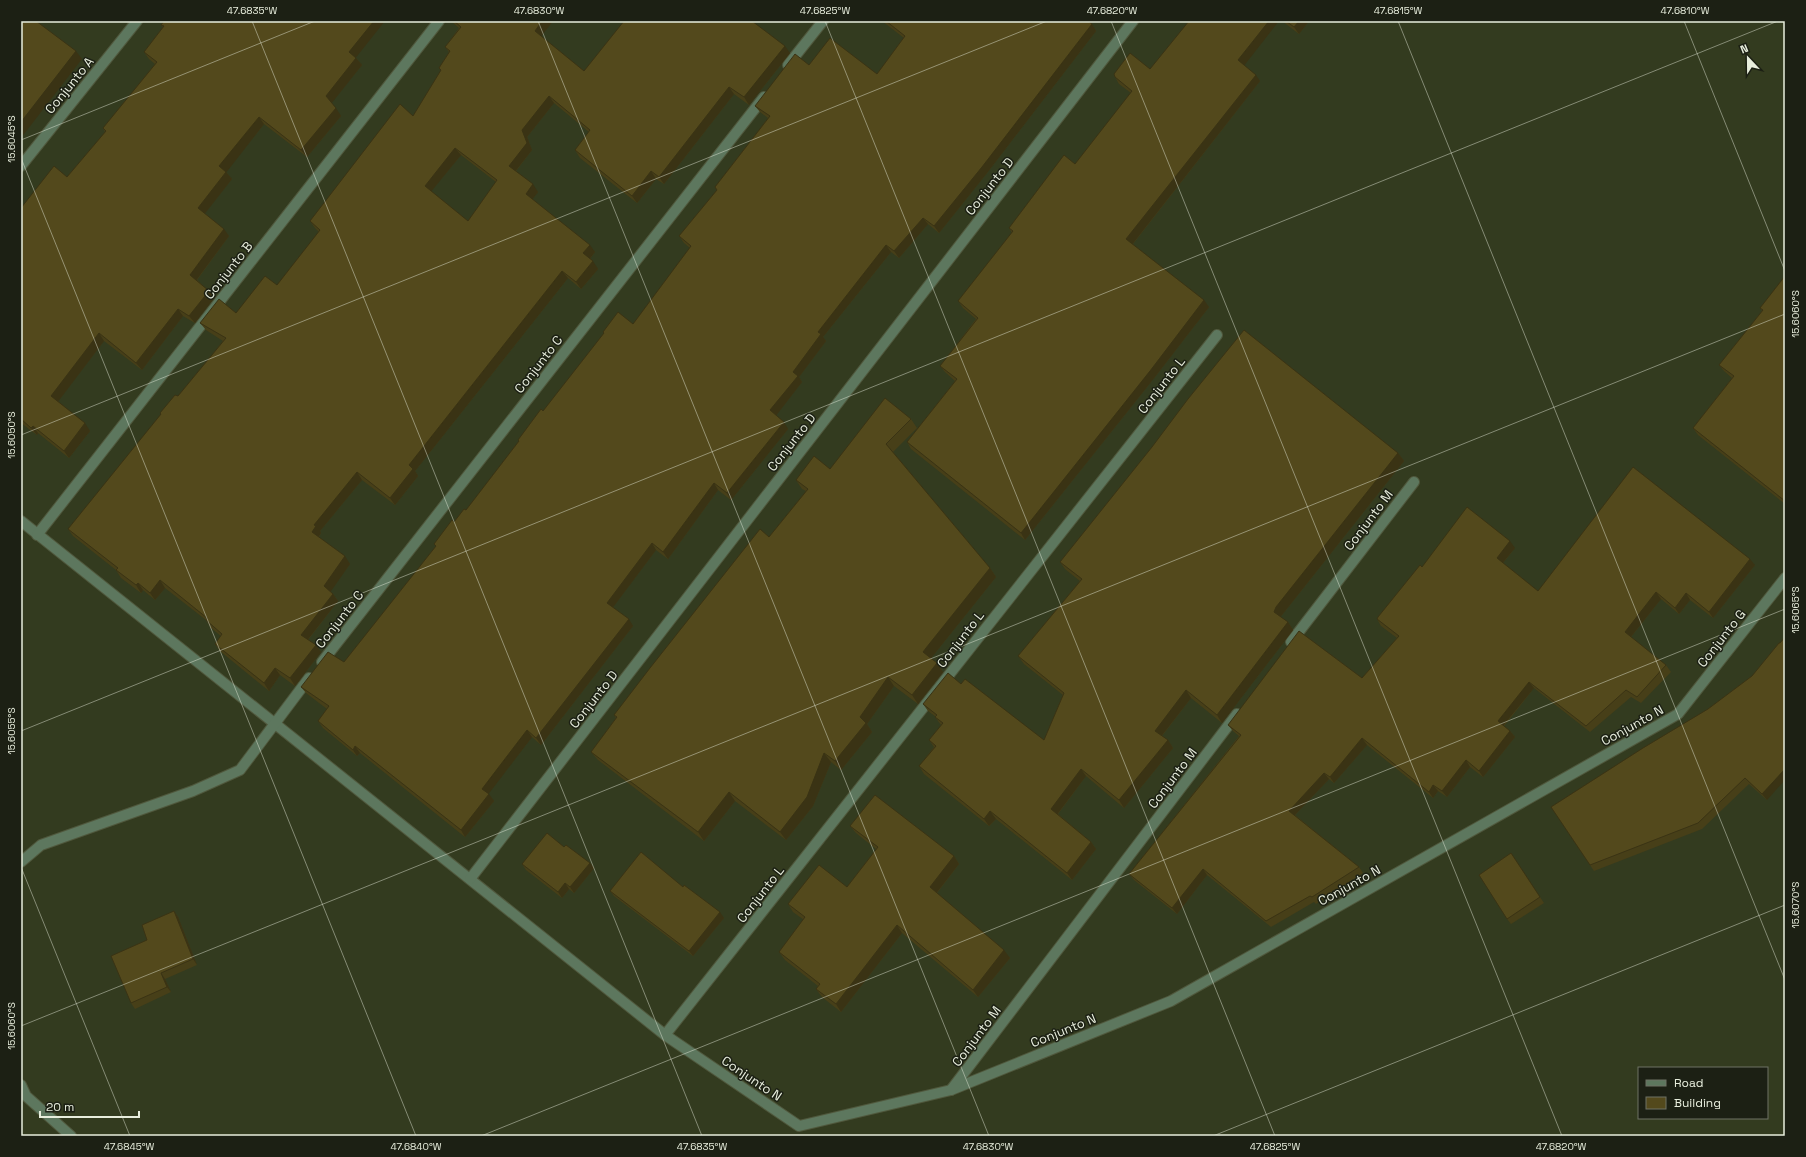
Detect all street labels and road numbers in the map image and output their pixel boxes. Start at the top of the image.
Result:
street label: Conjunto A [41,53,98,117]
street label: Conjunto D [961,154,1017,219]
street label: Conjunto B [200,238,256,303]
street label: Conjunto C [511,332,566,397]
street label: Conjunto L [1134,353,1189,417]
street label: Conjunto D [763,410,819,475]
street label: Conjunto M [1340,487,1397,554]
street label: Conjunto C [312,587,367,652]
street label: Conjunto G [1693,606,1749,671]
street label: Conjunto L [933,607,988,671]
street label: Conjunto D [565,667,621,732]
street label: Conjunto N [1598,701,1667,750]
street label: Conjunto M [1144,745,1201,812]
street label: Conjunto N [1315,861,1384,910]
street label: Conjunto L [733,862,788,926]
street label: Conjunto M [948,1003,1005,1070]
street label: Conjunto N [1028,1010,1098,1051]
street label: Conjunto N [718,1052,785,1105]

